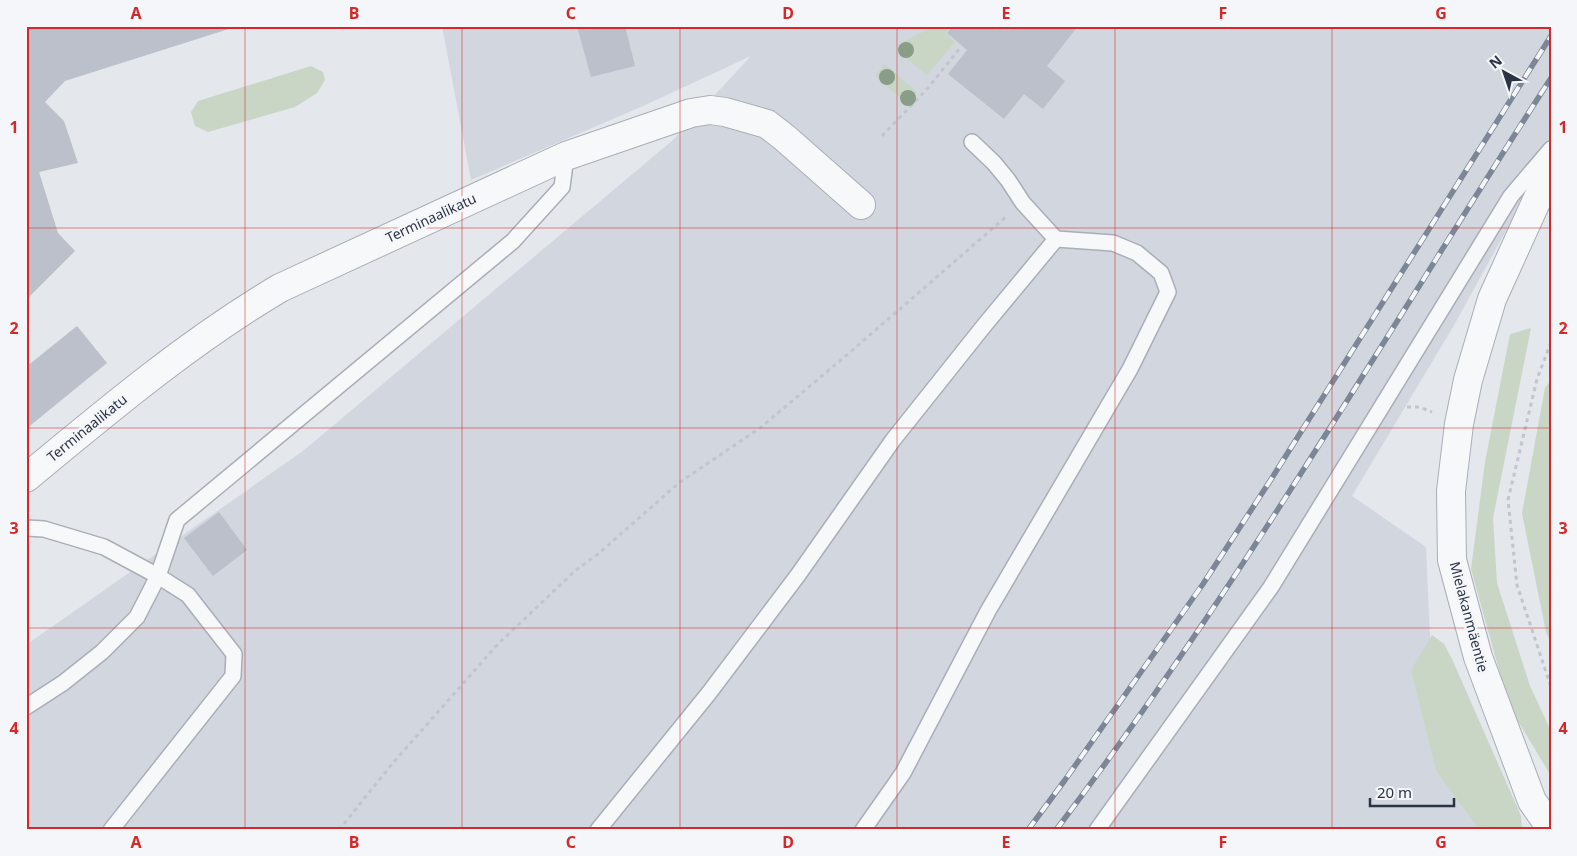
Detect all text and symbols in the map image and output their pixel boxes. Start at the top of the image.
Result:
text: A [130,2,142,24]
text: B [349,2,359,24]
text: C [566,2,576,24]
text: D [782,2,794,24]
text: E [1002,2,1011,24]
text: F [1219,2,1227,24]
text: G [1435,2,1447,24]
north arrow [1480,48,1530,98]
text: N [1485,51,1506,73]
text: 1 [9,116,19,138]
text: 1 [1558,116,1568,138]
street label: Terminaalikatu [382,188,479,247]
text: 2 [9,317,19,339]
text: 2 [1558,317,1568,339]
street label: Terminaalikatu [43,389,131,466]
text: 3 [9,517,19,539]
text: 3 [1558,517,1568,539]
street label: Mielakanmäentie [1446,559,1493,674]
text: 4 [9,717,19,739]
text: 4 [1558,717,1568,739]
scale bar [1370,776,1453,808]
text: 20 m [1377,782,1412,802]
text: A [130,831,142,853]
text: B [349,831,359,853]
text: C [566,831,576,853]
text: D [782,831,794,853]
text: E [1002,831,1011,853]
text: F [1219,831,1227,853]
text: G [1435,831,1447,853]

